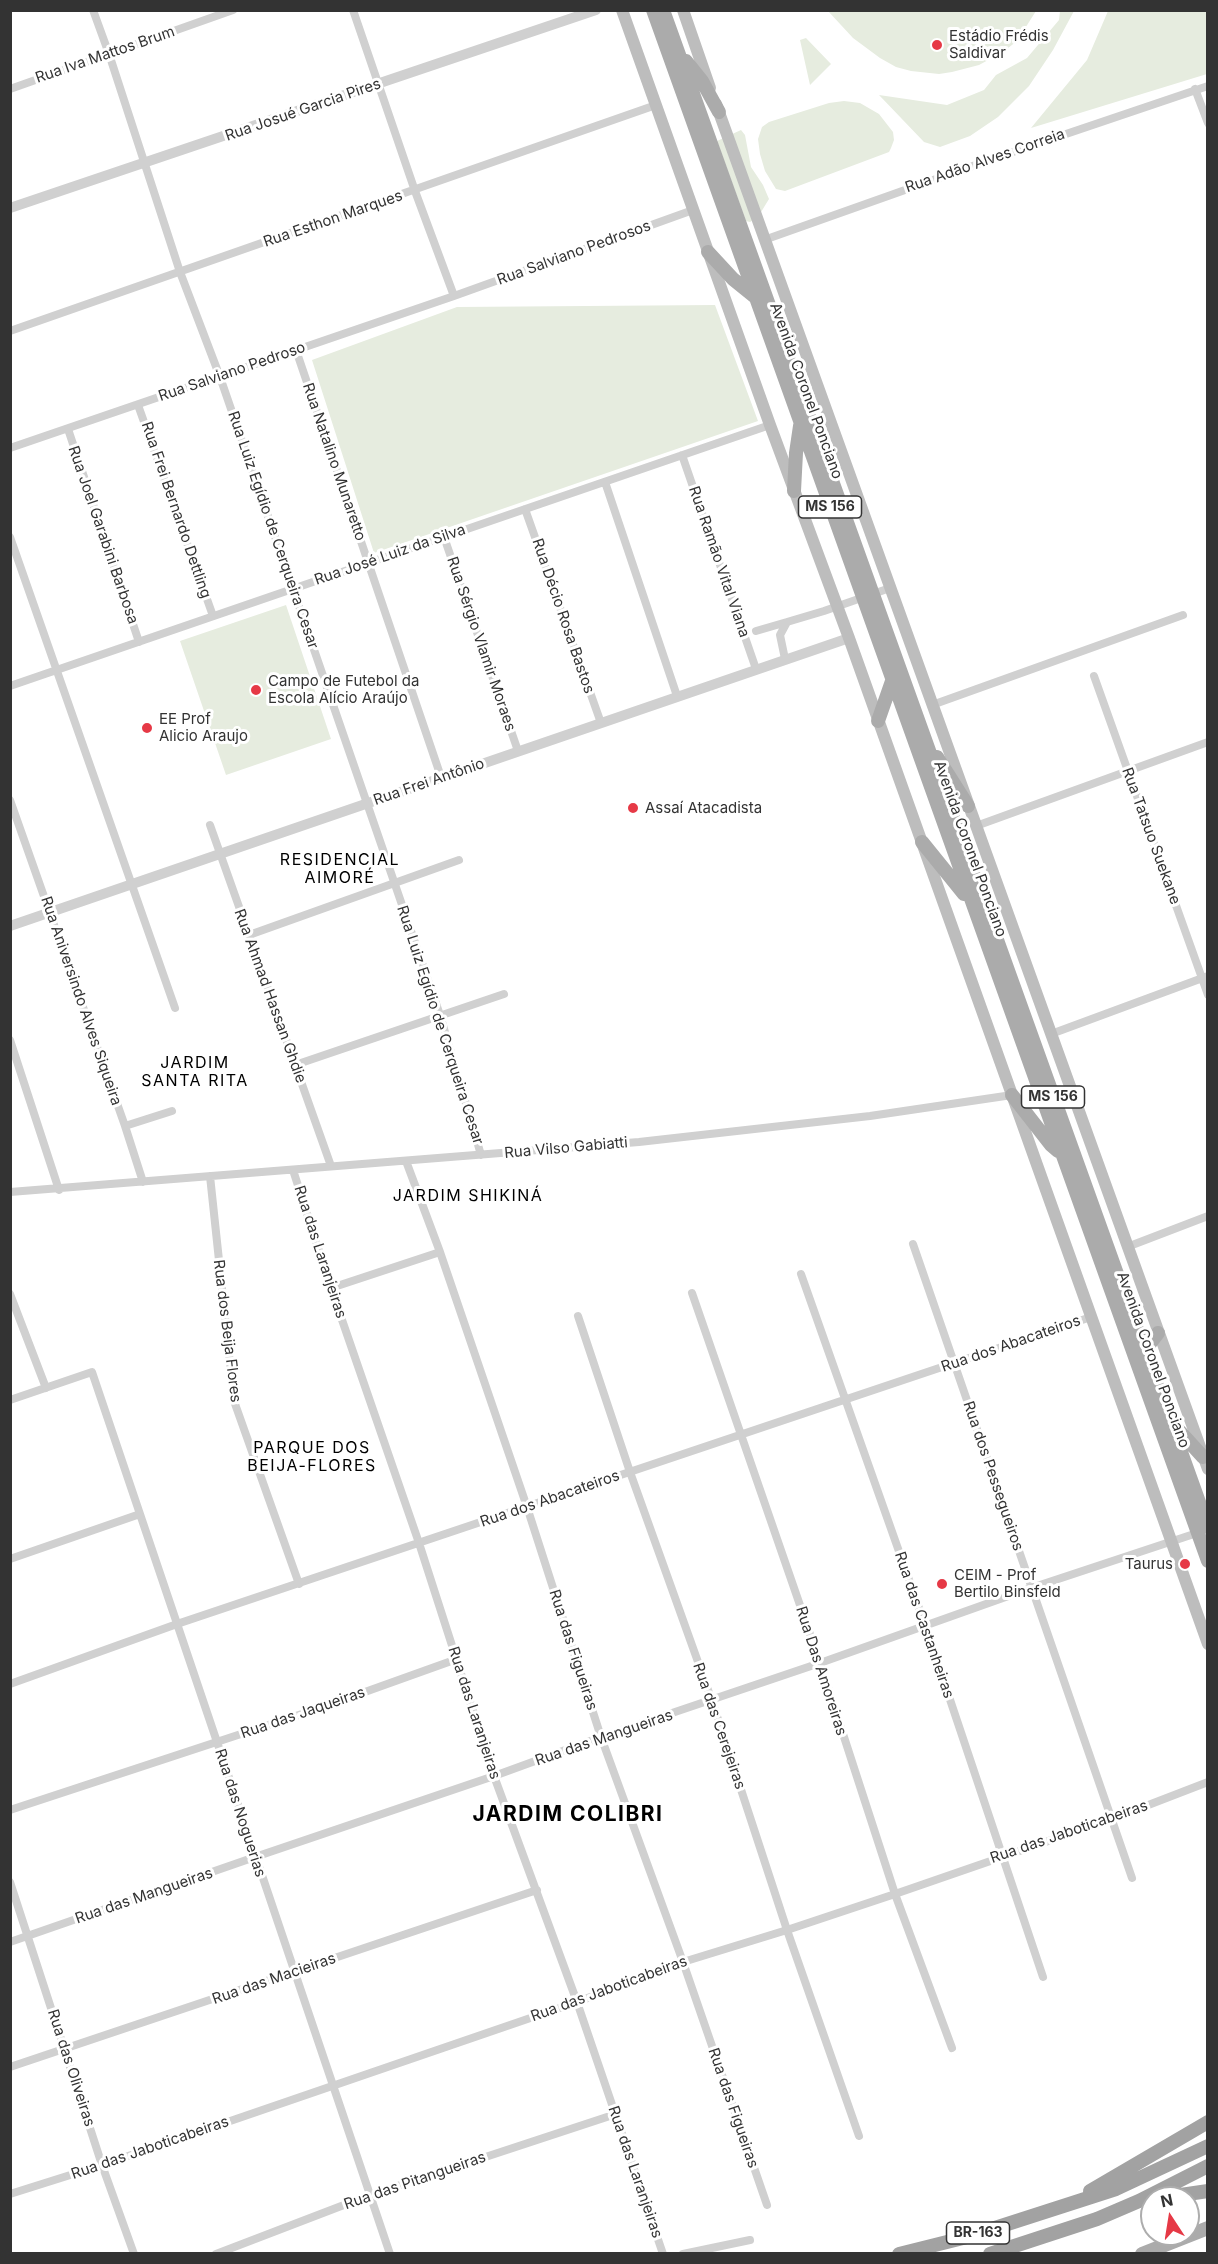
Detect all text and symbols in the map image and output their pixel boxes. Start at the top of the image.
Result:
street label: Rua Iva Mattos Brum [33,23,177,87]
place label: Estádio Frédis Saldivar [949,27,1049,62]
marker: Estádio Frédis Saldivar [930,38,944,52]
street label: Rua Josué Garcia Pires [223,75,383,145]
street label: Rua Adão Alves Correia [903,125,1067,197]
street label: Rua Esthon Marques [261,187,405,251]
street label: Rua Salviano Pedrosos [495,217,653,289]
street label: Avenida Coronel Ponciano [766,300,846,482]
street label: Rua Salviano Pedroso [156,338,308,406]
street label: Rua Natalino Munaretto [299,381,369,543]
street label: Rua Luiz Egídio de Cerqueira Cesar [224,409,322,651]
street label: Rua Frei Bernardo Dettling [137,419,215,601]
street label: Rua Joel Garabini Barbosa [64,444,142,626]
street label: Rua Ramão Vital Viana [685,484,753,640]
road number: MS 156 [798,496,862,518]
street label: Rua José Luiz da Silva [312,521,468,589]
street label: Rua Décio Rosa Bastos [528,536,598,696]
street label: Rua Sérgio Vlamir Moraes [443,554,519,734]
place label: Campo de Futebol da Escola Alício Araújo [268,672,419,707]
marker: Campo de Futebol da Escola Alício Araújo [249,683,263,697]
place label: EE Prof Alicio Araujo [159,710,248,745]
marker: EE Prof Alicio Araujo [140,721,154,735]
street label: Rua Frei Antônio [371,755,487,809]
street label: Avenida Coronel Ponciano [930,758,1010,940]
street label: Rua Tatsuo Suekane [1118,765,1184,907]
place label: Assaí Atacadista [645,799,762,817]
marker: Assaí Atacadista [626,801,640,815]
district label: RESIDENCIAL AIMORÉ [280,850,400,888]
street label: Rua Aniversindo Alves Siqueira [37,894,125,1108]
street label: Rua Luiz Egídio de Cerqueira Cesar [393,903,487,1147]
street label: Rua Ahmad Hassan Ghdie [230,907,310,1085]
district label: JARDIM SANTA RITA [141,1053,249,1091]
road number: MS 156 [1022,1086,1084,1108]
street label: Rua Vilso Gabiatti [504,1134,628,1162]
street label: Rua das Laranjeiras [290,1183,350,1321]
district label: JARDIM SHIKINÁ [393,1186,543,1206]
street label: Rua dos Beija Flores [209,1259,245,1403]
street label: Avenida Coronel Ponciano [1113,1269,1193,1451]
street label: Rua dos Abacateiros [939,1312,1083,1376]
street label: Rua dos Pessegueiros [959,1399,1027,1553]
district label: PARQUE DOS BEIJA-FLORES [247,1438,377,1476]
street label: Rua dos Abacateiros [478,1467,622,1531]
street label: Rua das Castanheiras [890,1549,958,1701]
place label: Taurus [1125,1555,1173,1573]
marker: Taurus [1178,1557,1192,1571]
place label: CEIM - Prof Bertilo Binsfeld [954,1566,1061,1601]
marker: CEIM - Prof Bertilo Binsfeld [935,1577,949,1591]
street label: Rua das Figueiras [545,1587,601,1713]
street label: Rua Das Amoreiras [792,1604,850,1738]
street label: Rua das Laranjeiras [444,1644,504,1782]
street label: Rua das Cerejeiras [689,1660,749,1792]
street label: Rua das Jaqueiras [238,1683,368,1743]
street label: Rua das Mangueiras [533,1706,675,1770]
street label: Rua das Noguerias [211,1747,269,1879]
street label: Rua das Jaboticabeiras [988,1797,1150,1867]
district label: JARDIM COLIBRI [473,1802,663,1828]
street label: Rua das Mangueiras [73,1864,215,1928]
street label: Rua das Macieiras [210,1949,338,2009]
street label: Rua das Jaboticabeiras [528,1952,690,2026]
street label: Rua das Oliveiras [44,2007,98,2129]
street label: Rua das Figueiras [704,2046,762,2170]
street label: Rua das Laranjeiras [604,2103,666,2241]
street label: Rua das Jaboticabeiras [69,2113,231,2183]
street label: Rua das Pitangueiras [342,2148,488,2214]
north arrow [1140,2186,1200,2246]
text: N [1159,2189,1175,2211]
road number: BR-163 [946,2222,1010,2244]

